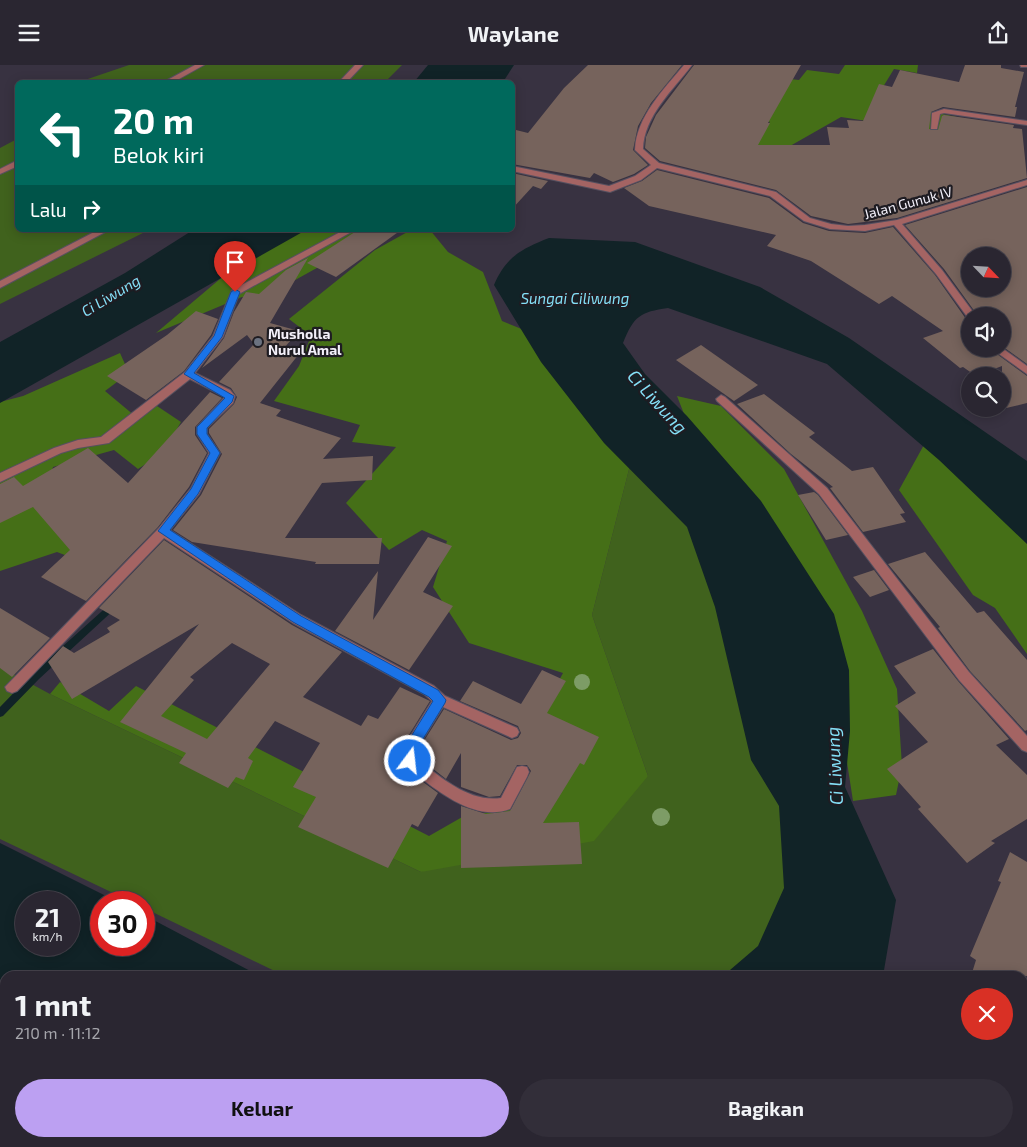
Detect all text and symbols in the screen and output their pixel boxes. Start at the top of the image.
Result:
icon: menu [15,19,43,47]
icon: share [984,19,1012,47]
text: Waylane [468,20,559,46]
text: 20 m [113,99,194,141]
icon: left [30,100,95,165]
text: Belok kiri [113,141,204,167]
street label: Jalan Gunuk IV [862,182,954,222]
icon: right [77,195,105,223]
text: Lalu [30,198,67,221]
pin [214,241,256,292]
north arrow [961,247,1011,297]
map controls [961,247,1011,417]
icon: arrive [221,248,249,276]
water label: Ci Liwung [78,271,143,320]
water label: Sungai Ciliwung [521,289,629,307]
button: sound [961,307,1011,357]
place label: Musholla Nurul Amal [268,325,342,358]
marker: Musholla Nurul Amal [252,336,264,348]
water label: Ci Liwung [623,365,692,438]
button: search [961,367,1011,417]
water label: Ci Liwung [821,726,847,806]
position arrow [383,734,435,786]
speed limit sign: 30 [90,891,155,956]
text: 21 [35,902,60,932]
text: km/h [33,929,62,943]
text: 1 mnt [15,986,91,1022]
button: close [961,988,1013,1040]
text: 210 m · 11:12 [15,1023,100,1042]
button: Keluar [15,1079,509,1137]
button: Bagikan [519,1079,1013,1137]

